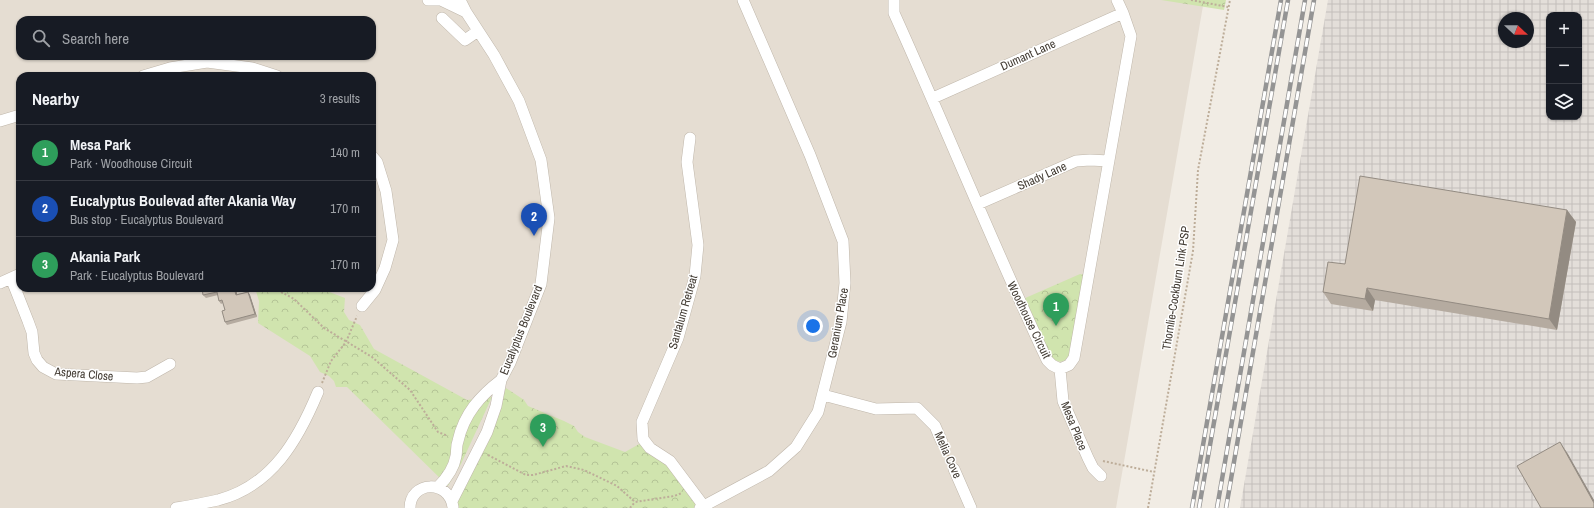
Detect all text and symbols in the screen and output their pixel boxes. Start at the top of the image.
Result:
north arrow [1498,12,1534,48]
map controls [1546,12,1582,120]
button: + [1546,12,1582,48]
search box [16,16,376,60]
icon: search [30,27,52,49]
text: Search here [62,28,129,49]
street label: Dumant Lane [998,36,1058,74]
button: − [1546,48,1582,84]
button: layers [1546,84,1582,120]
text: Nearby [32,87,79,110]
text: 3 results [320,90,360,107]
text: Mesa Park [70,134,131,155]
text: 1 [42,144,48,161]
text: 140 m [330,144,360,161]
text: Park · Woodhouse Circuit [70,155,192,172]
street label: Shady Lane [1015,158,1069,194]
text: Eucalyptus Boulevad after Akania Way [70,190,296,211]
text: 2 [42,200,48,217]
text: 170 m [330,200,360,217]
pin: 2 [521,203,547,236]
text: Bus stop · Eucalyptus Boulevard [70,211,223,228]
street label: Thornlie-Cockburn Link PSP [1158,224,1194,351]
text: Akania Park [70,246,140,267]
text: 3 [42,256,48,273]
text: 170 m [330,256,360,273]
text: Park · Eucalyptus Boulevard [70,267,204,284]
street label: Santalum Retreat [665,273,701,351]
street label: Woodhouse Circuit [1003,279,1055,362]
street label: Eucalyptus Boulevard [496,283,546,377]
street label: Geranium Place [824,287,852,359]
pin: 1 [1043,293,1069,326]
your location [803,316,823,336]
street label: Aspera Close [53,363,114,385]
street label: Mesa Place [1057,399,1091,453]
pin: 3 [530,414,556,447]
street label: Melia Cove [931,429,965,481]

